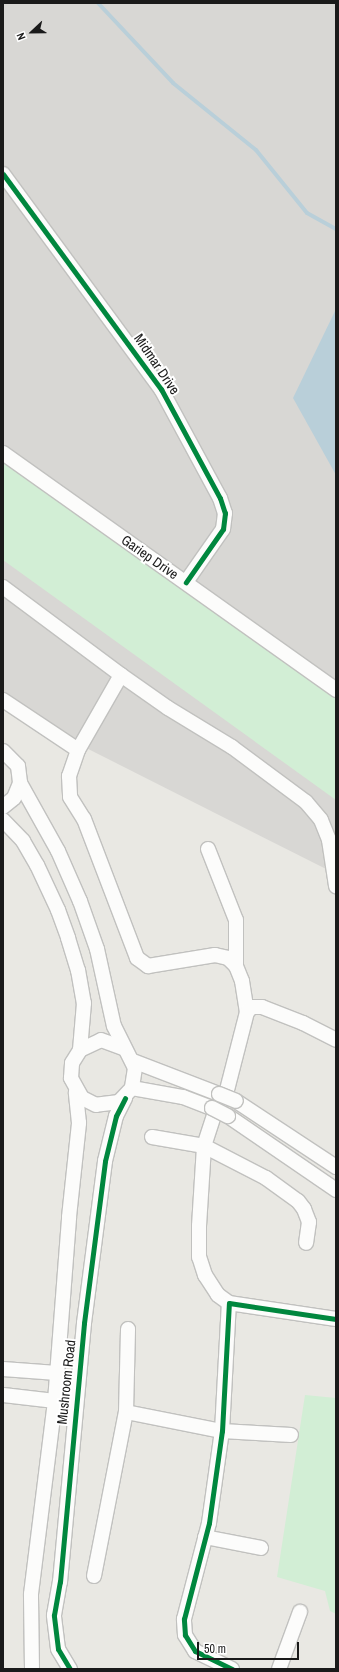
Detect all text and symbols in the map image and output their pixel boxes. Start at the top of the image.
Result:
north arrow [12,12,52,52]
text: N [13,31,29,42]
street label: Midmar Drive [131,330,183,398]
street label: Gariep Drive [118,531,182,583]
street label: Mushroom Road [53,1339,79,1425]
scale bar [199,1634,301,1660]
text: 50 m [204,1641,226,1657]

